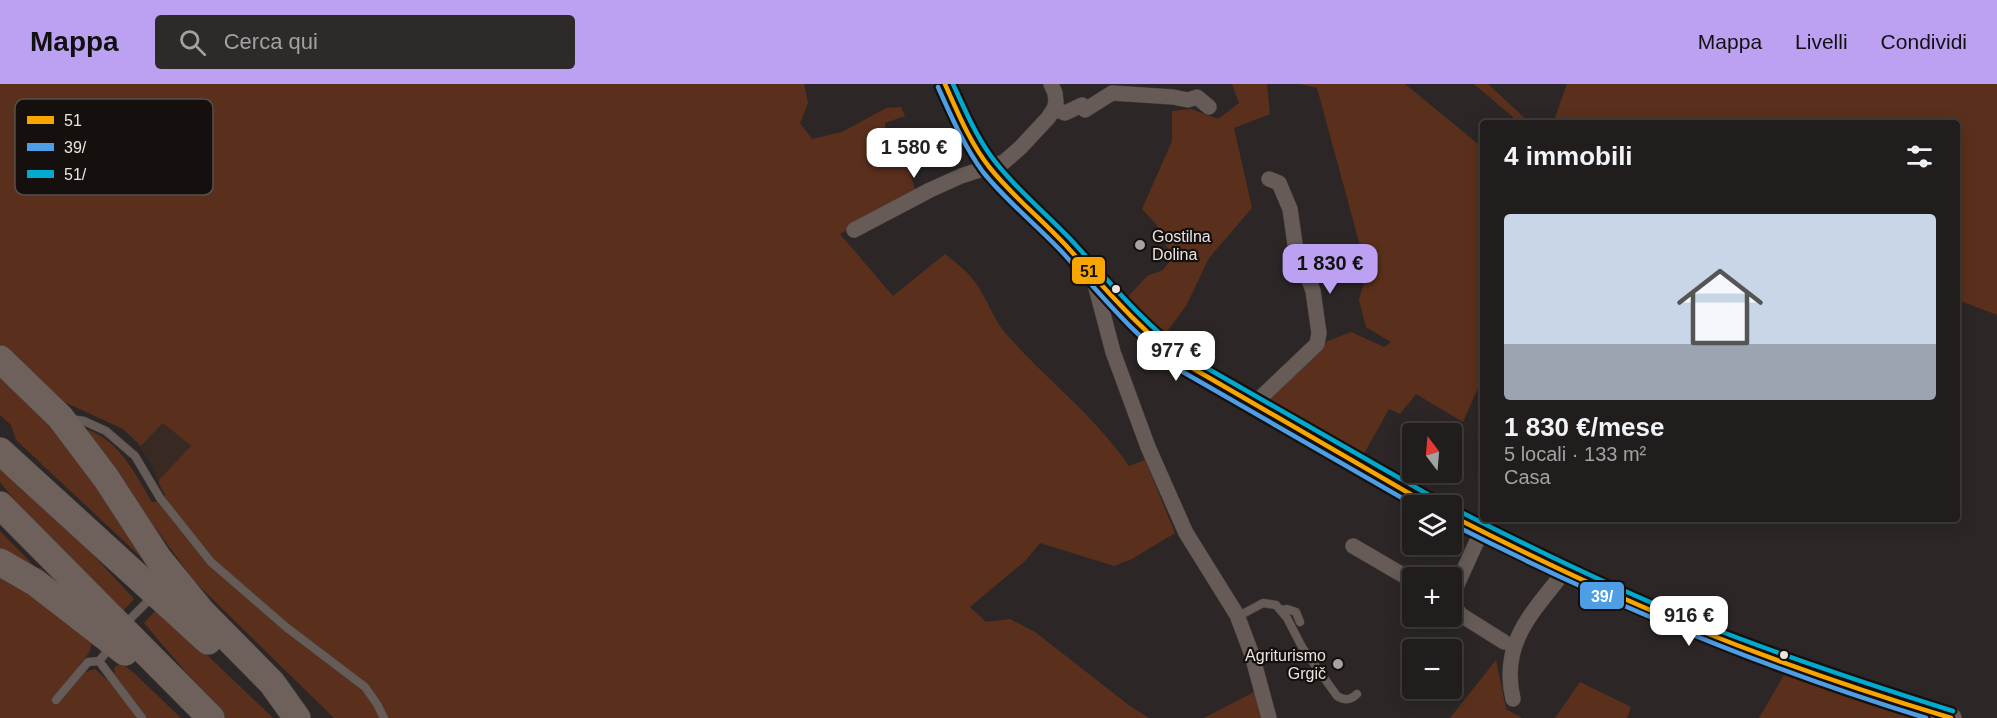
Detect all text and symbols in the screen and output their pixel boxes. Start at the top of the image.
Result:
search box [155,15,575,69]
text: Mappa [30,26,119,57]
icon: search [176,26,209,59]
text: Cerca qui [224,29,318,54]
text: Mappa [1698,30,1762,53]
text: Livelli [1795,30,1848,53]
text: Condividi [1881,30,1967,53]
legend [15,99,213,195]
text: 51 [64,112,82,129]
pin: 1 580 € [859,128,969,179]
text: 1 580 € [881,136,947,158]
text: 39/ [64,139,87,156]
icon: filters [1903,140,1936,173]
text: 4 immobili [1504,141,1633,171]
text: 51/ [64,166,87,183]
place label: Gostilna Dolina [1152,228,1211,263]
marker: Gostilna Dolina [1133,238,1147,252]
pin: 1 830 € [1275,244,1385,295]
text: 1 830 € [1297,252,1363,274]
icon: home [1666,253,1774,361]
line badge: 51 [1071,256,1106,285]
text: 51 [1080,263,1098,280]
unlabelled marker [1110,283,1122,295]
pin: 977 € [1134,331,1218,382]
text: 977 € [1151,339,1201,361]
text: 1 830 €/mese [1504,412,1664,442]
north arrow [1402,423,1462,483]
map controls [1402,423,1462,699]
text: 5 locali · 133 m² [1504,443,1646,465]
text: Casa [1504,466,1551,488]
button: layers [1402,495,1462,555]
button: + [1402,567,1462,627]
line badge: 39/ [1579,581,1625,610]
text: 39/ [1591,588,1614,605]
pin: 916 € [1647,596,1731,647]
text: 916 € [1664,604,1714,626]
button: − [1402,639,1462,699]
place label: Agriturismo Grgič [1245,647,1326,682]
unlabelled marker [1778,649,1790,661]
marker: Agriturismo Grgič [1331,657,1345,671]

